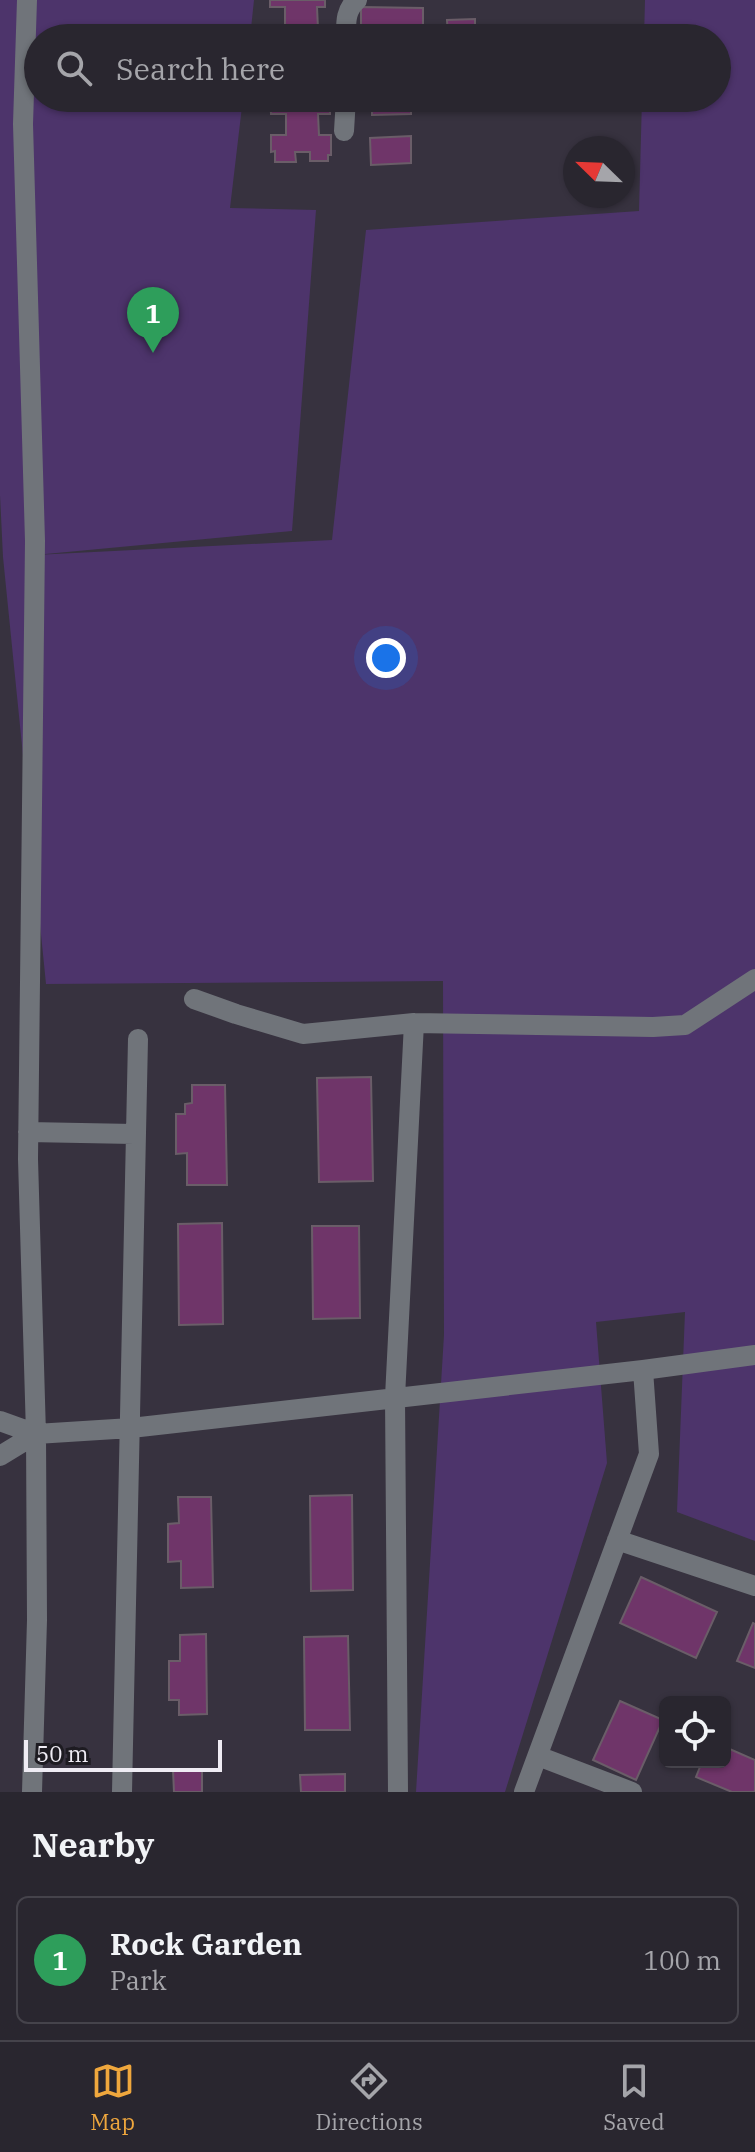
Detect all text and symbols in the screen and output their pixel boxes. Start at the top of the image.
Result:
search box [24,24,731,112]
icon: search [52,46,96,90]
text: Search here [116,49,285,88]
north arrow [563,136,635,208]
pin: 1 [127,287,179,353]
your location [366,638,406,678]
map controls [659,1696,731,1768]
button: locate [659,1696,731,1768]
scale bar [24,1736,222,1772]
text: 50 m [36,1739,88,1768]
text: Nearby [32,1822,154,1866]
text: Rock Garden [110,1924,302,1963]
text: 1 [52,1943,68,1977]
text: 100 m [643,1943,721,1977]
text: Park [110,1963,167,1997]
tab: Map [90,2059,135,2136]
tab: Directions [315,2059,423,2136]
tab: Saved [603,2059,665,2136]

